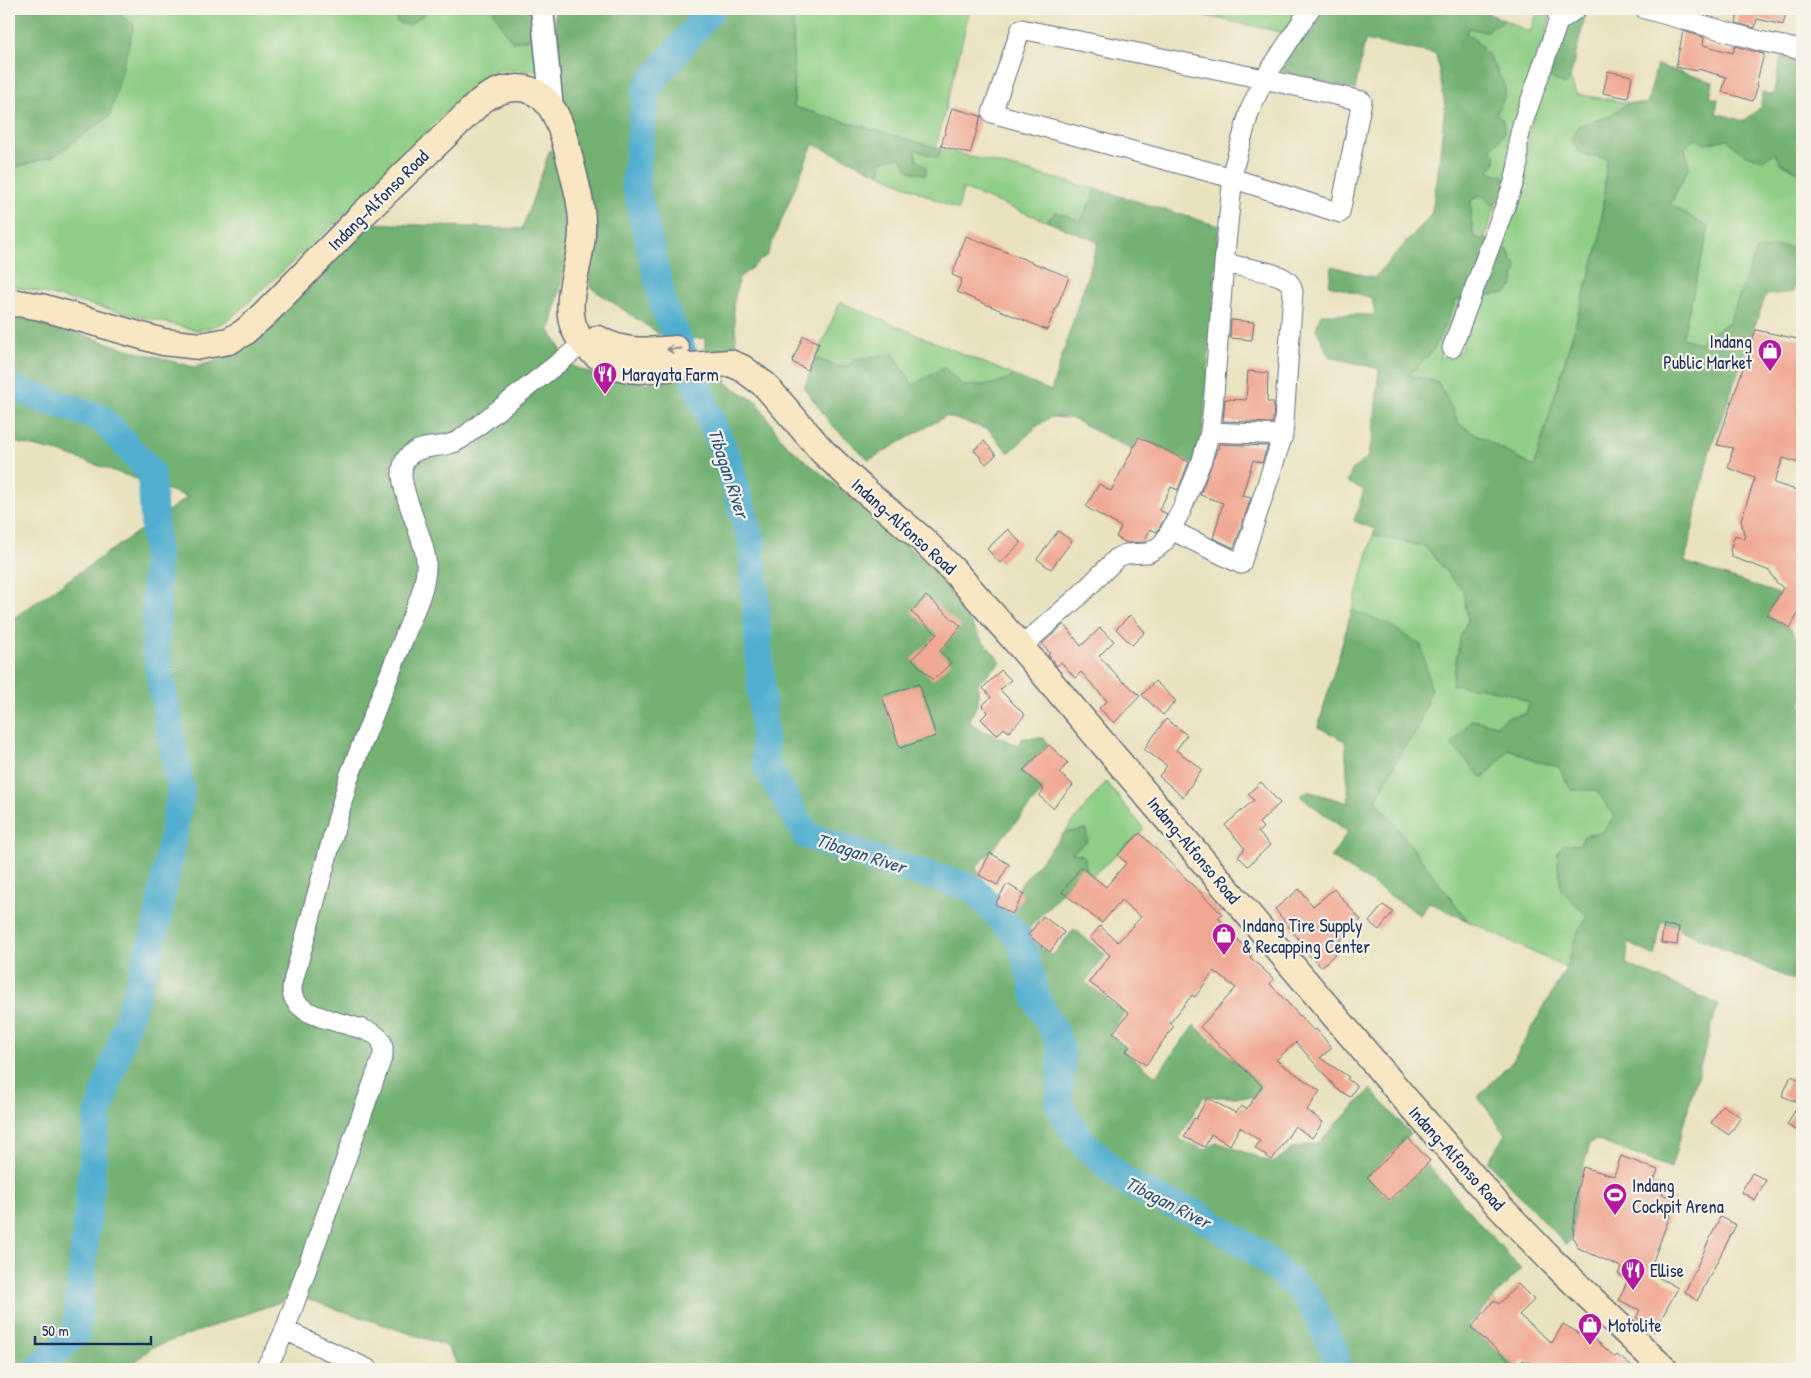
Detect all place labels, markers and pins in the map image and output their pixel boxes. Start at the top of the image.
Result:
place label: Indang Public Market [1663,329,1753,375]
shop icon: Indang Public Market [1757,338,1783,372]
restaurant icon: Marayata Farm [592,361,618,395]
place label: Marayata Farm [622,362,719,387]
place label: Indang Tire Supply & Recapping Center [1242,913,1370,959]
shop icon: Indang Tire Supply & Recapping Center [1211,922,1237,956]
place label: Indang Cockpit Arena [1632,1173,1724,1219]
sports icon: Indang Cockpit Arena [1602,1182,1628,1216]
restaurant icon: Ellise [1620,1257,1646,1291]
place label: Ellise [1650,1258,1684,1283]
shop icon: Motolite [1577,1312,1603,1346]
place label: Motolite [1608,1313,1662,1338]

